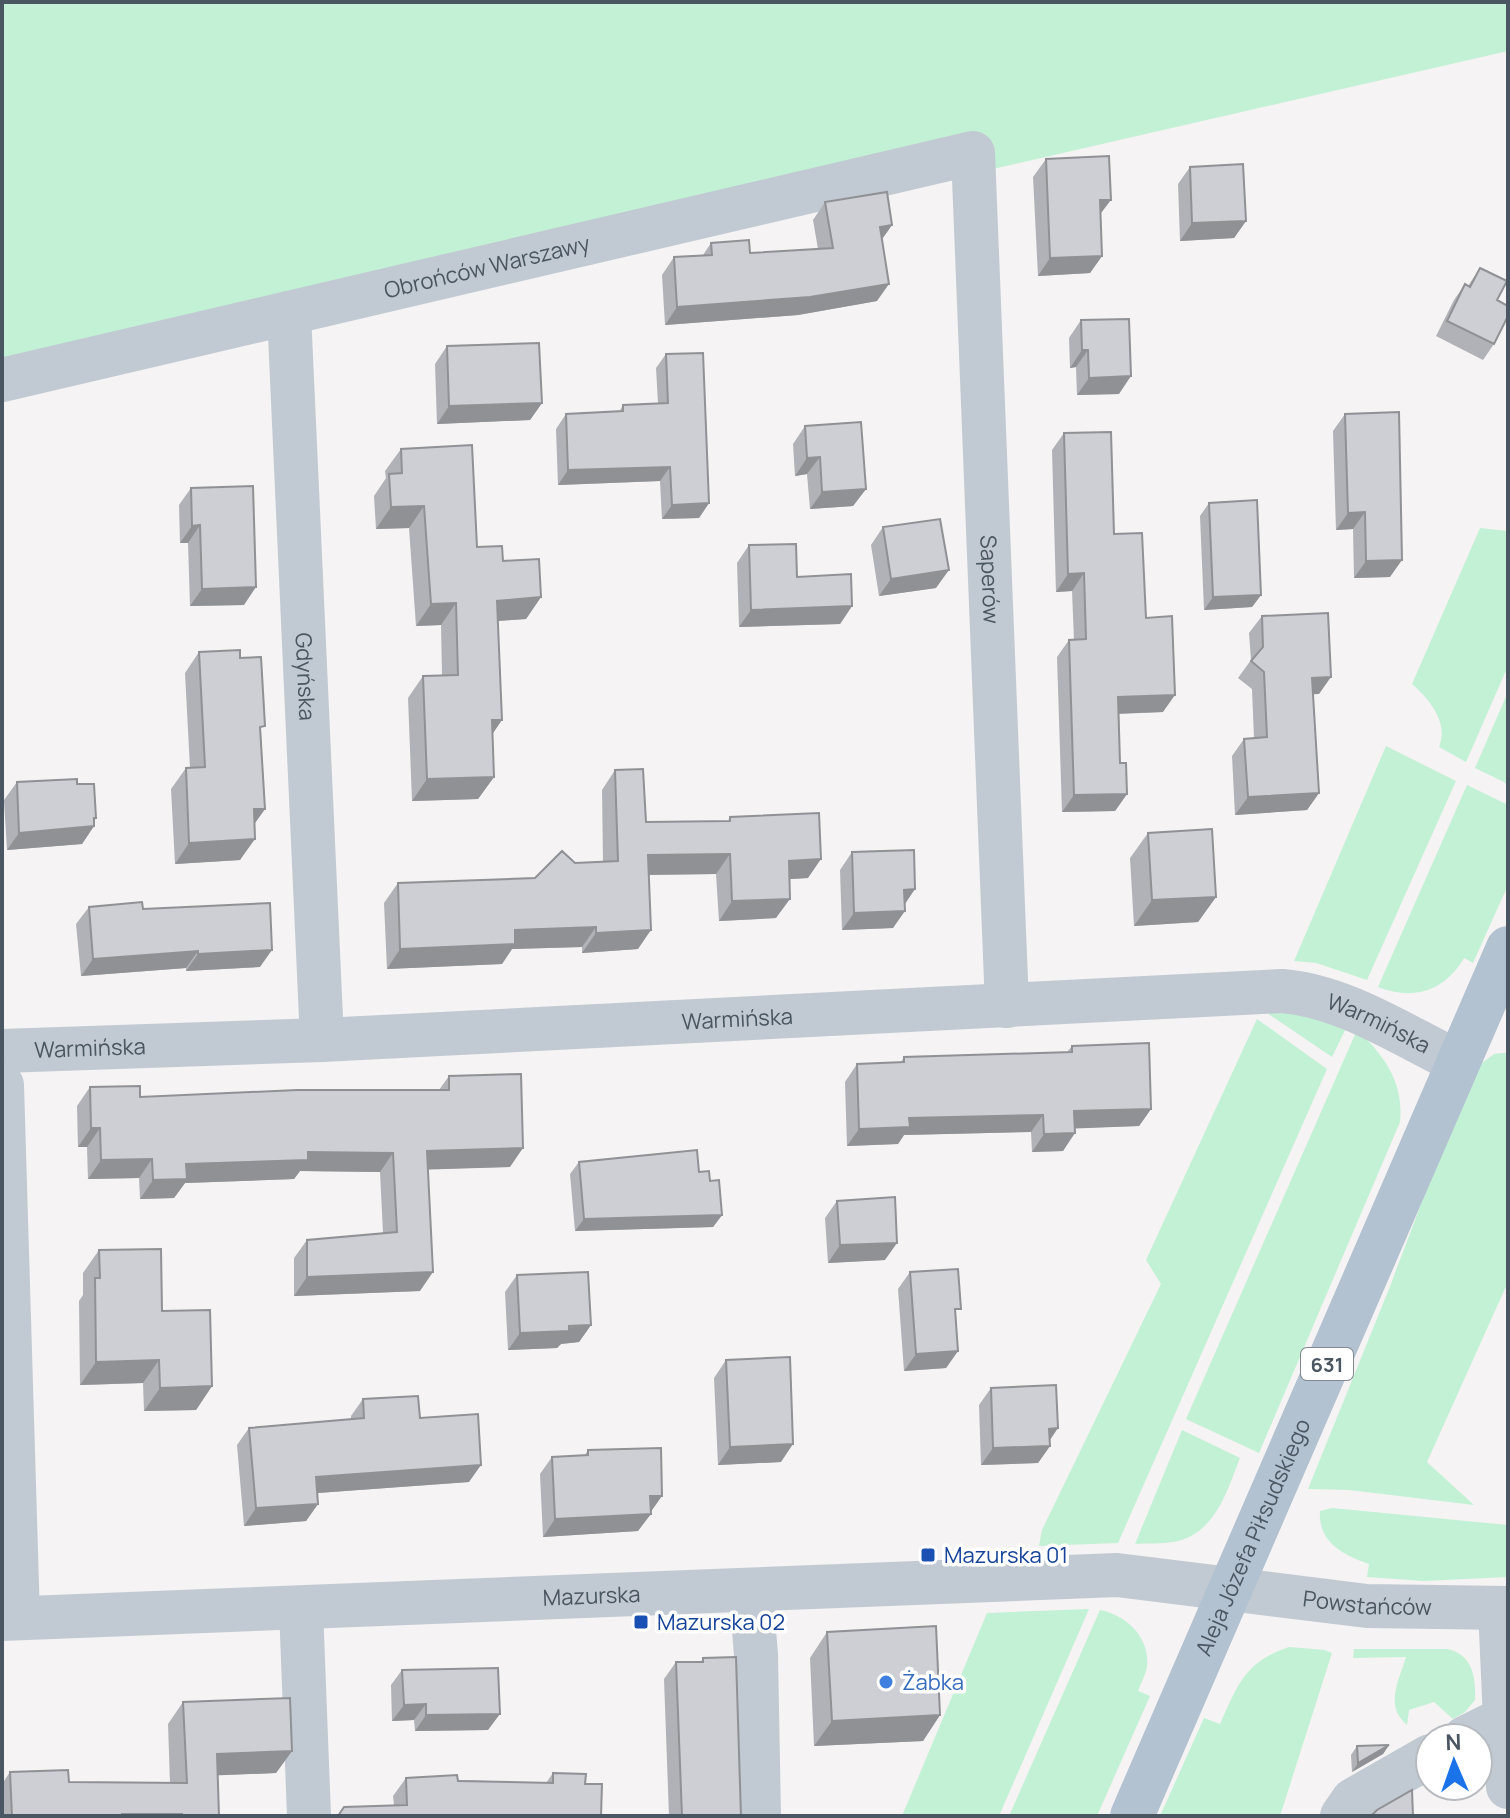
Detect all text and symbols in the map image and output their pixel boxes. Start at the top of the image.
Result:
street label: Obrońców Warszawy [381,228,593,305]
street label: Saperów [973,534,1007,625]
street label: Gdyńska [289,632,322,721]
street label: Warmińska [1323,986,1436,1060]
street label: Warmińska [681,1001,794,1037]
street label: Warmińska [34,1031,146,1065]
road number: 631 [1301,1348,1353,1380]
street label: Aleja Józefa Piłsudskiego [1188,1414,1317,1660]
place label: Mazurska 01 [944,1540,1068,1570]
marker: Mazurska 01 [919,1546,937,1564]
street label: Mazurska [542,1579,641,1613]
street label: Powstańców [1301,1583,1432,1622]
place label: Mazurska 02 [657,1607,785,1637]
marker: Mazurska 02 [632,1613,650,1631]
place label: Żabka [902,1667,964,1697]
marker: Żabka [877,1673,895,1691]
north arrow [1414,1722,1494,1802]
text: N [1445,1727,1462,1757]

